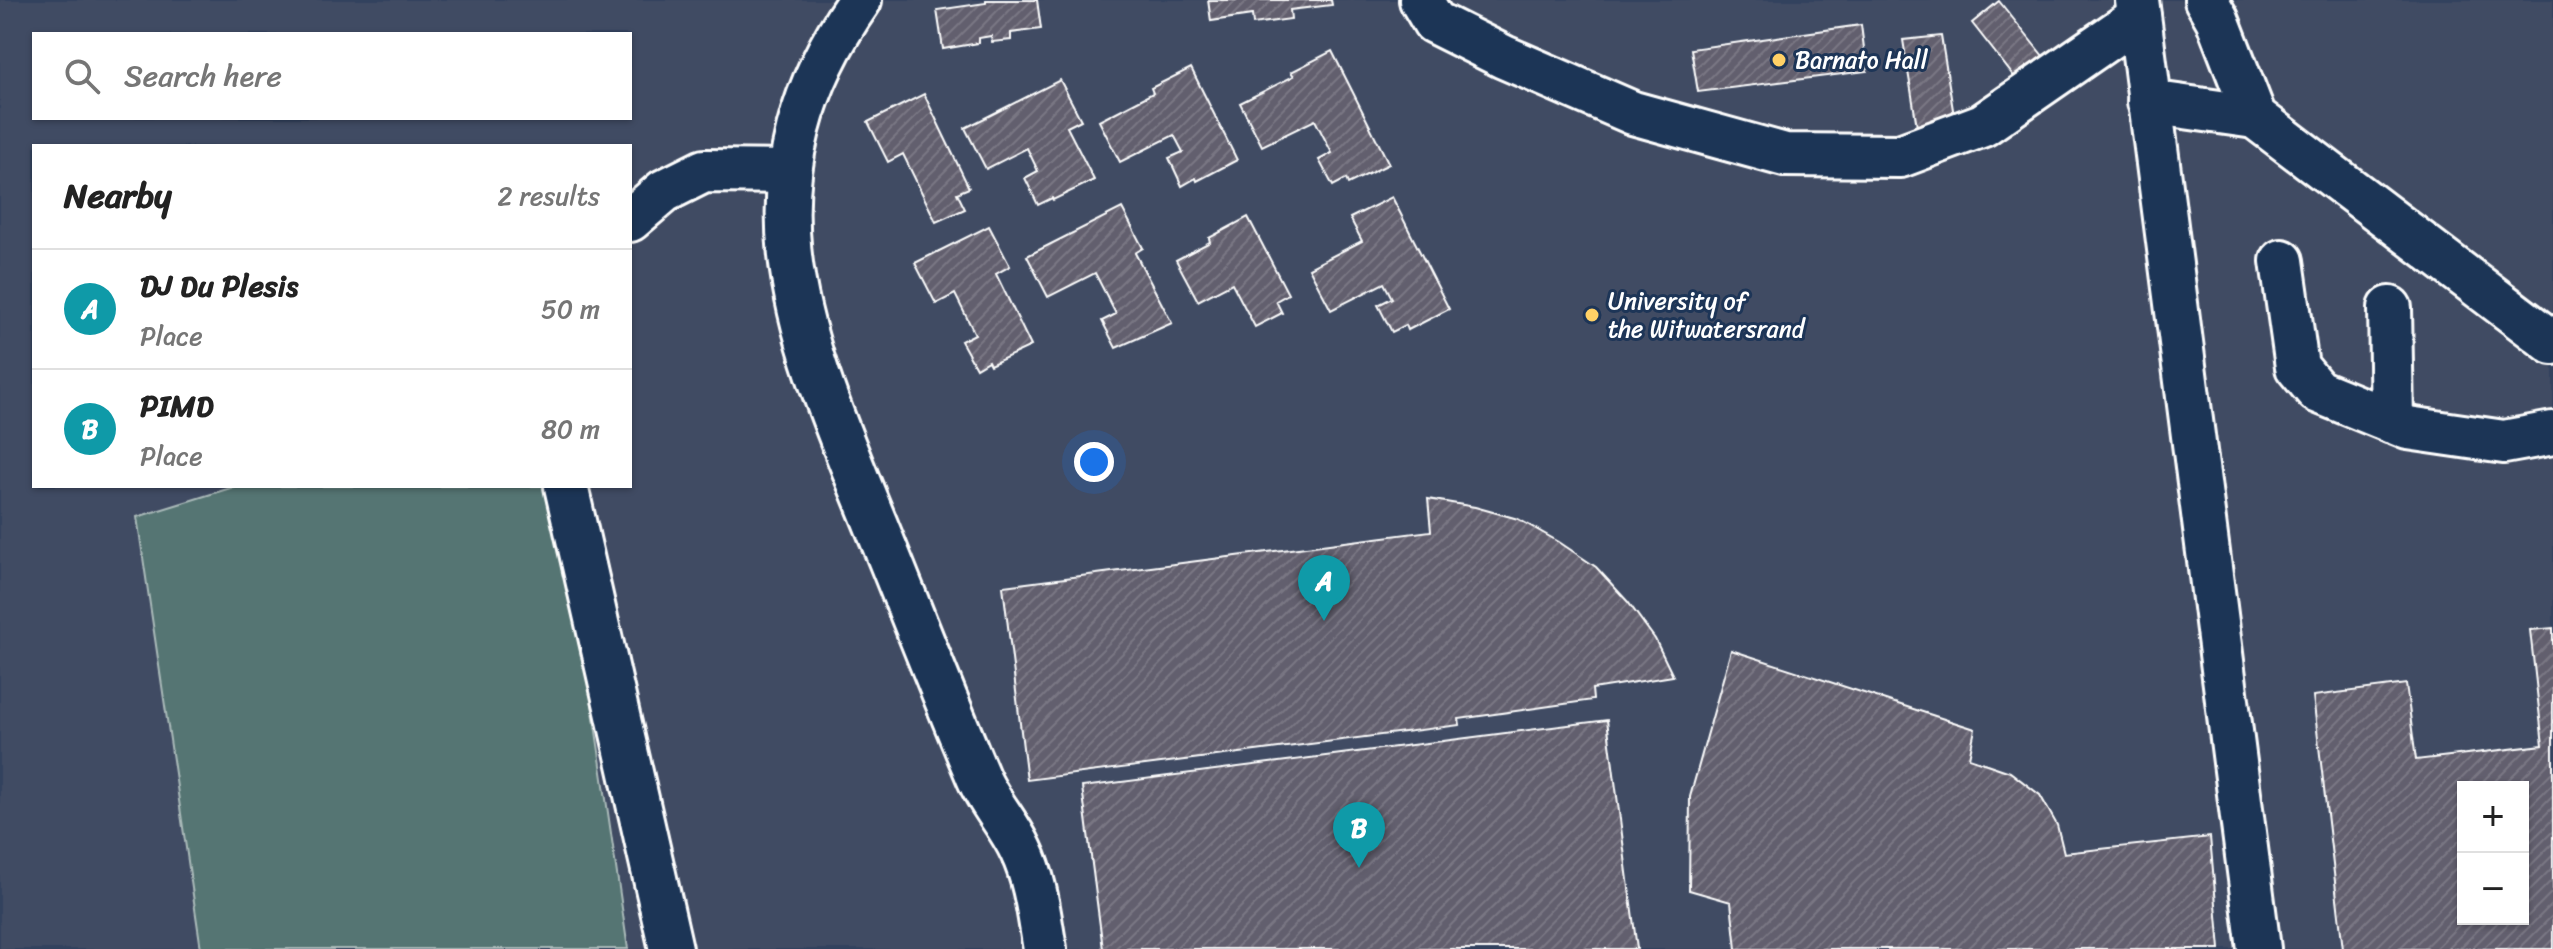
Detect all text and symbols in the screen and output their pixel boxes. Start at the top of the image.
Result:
search box [32,32,632,120]
place label: Barnato Hall [1795,39,1929,81]
text: Search here [124,49,282,103]
marker: Barnato Hall [1770,51,1788,69]
icon: search [60,54,104,98]
text: Nearby [64,166,172,226]
text: 2 results [498,173,600,219]
text: DJ Du Plesis [140,259,298,313]
place label: University of the Witwatersrand [1608,280,1807,350]
text: A [81,286,99,332]
text: 50 m [541,286,600,332]
marker: University of the Witwatersrand [1583,306,1601,324]
text: Place [140,313,203,359]
text: PIMD [140,379,214,433]
text: B [82,406,98,452]
text: 80 m [541,406,600,452]
text: Place [140,433,203,479]
your location [1074,442,1114,482]
pin: A [1298,555,1350,621]
map controls [2457,781,2529,925]
button: + [2457,781,2529,853]
pin: B [1333,802,1385,868]
button: − [2457,853,2529,925]

